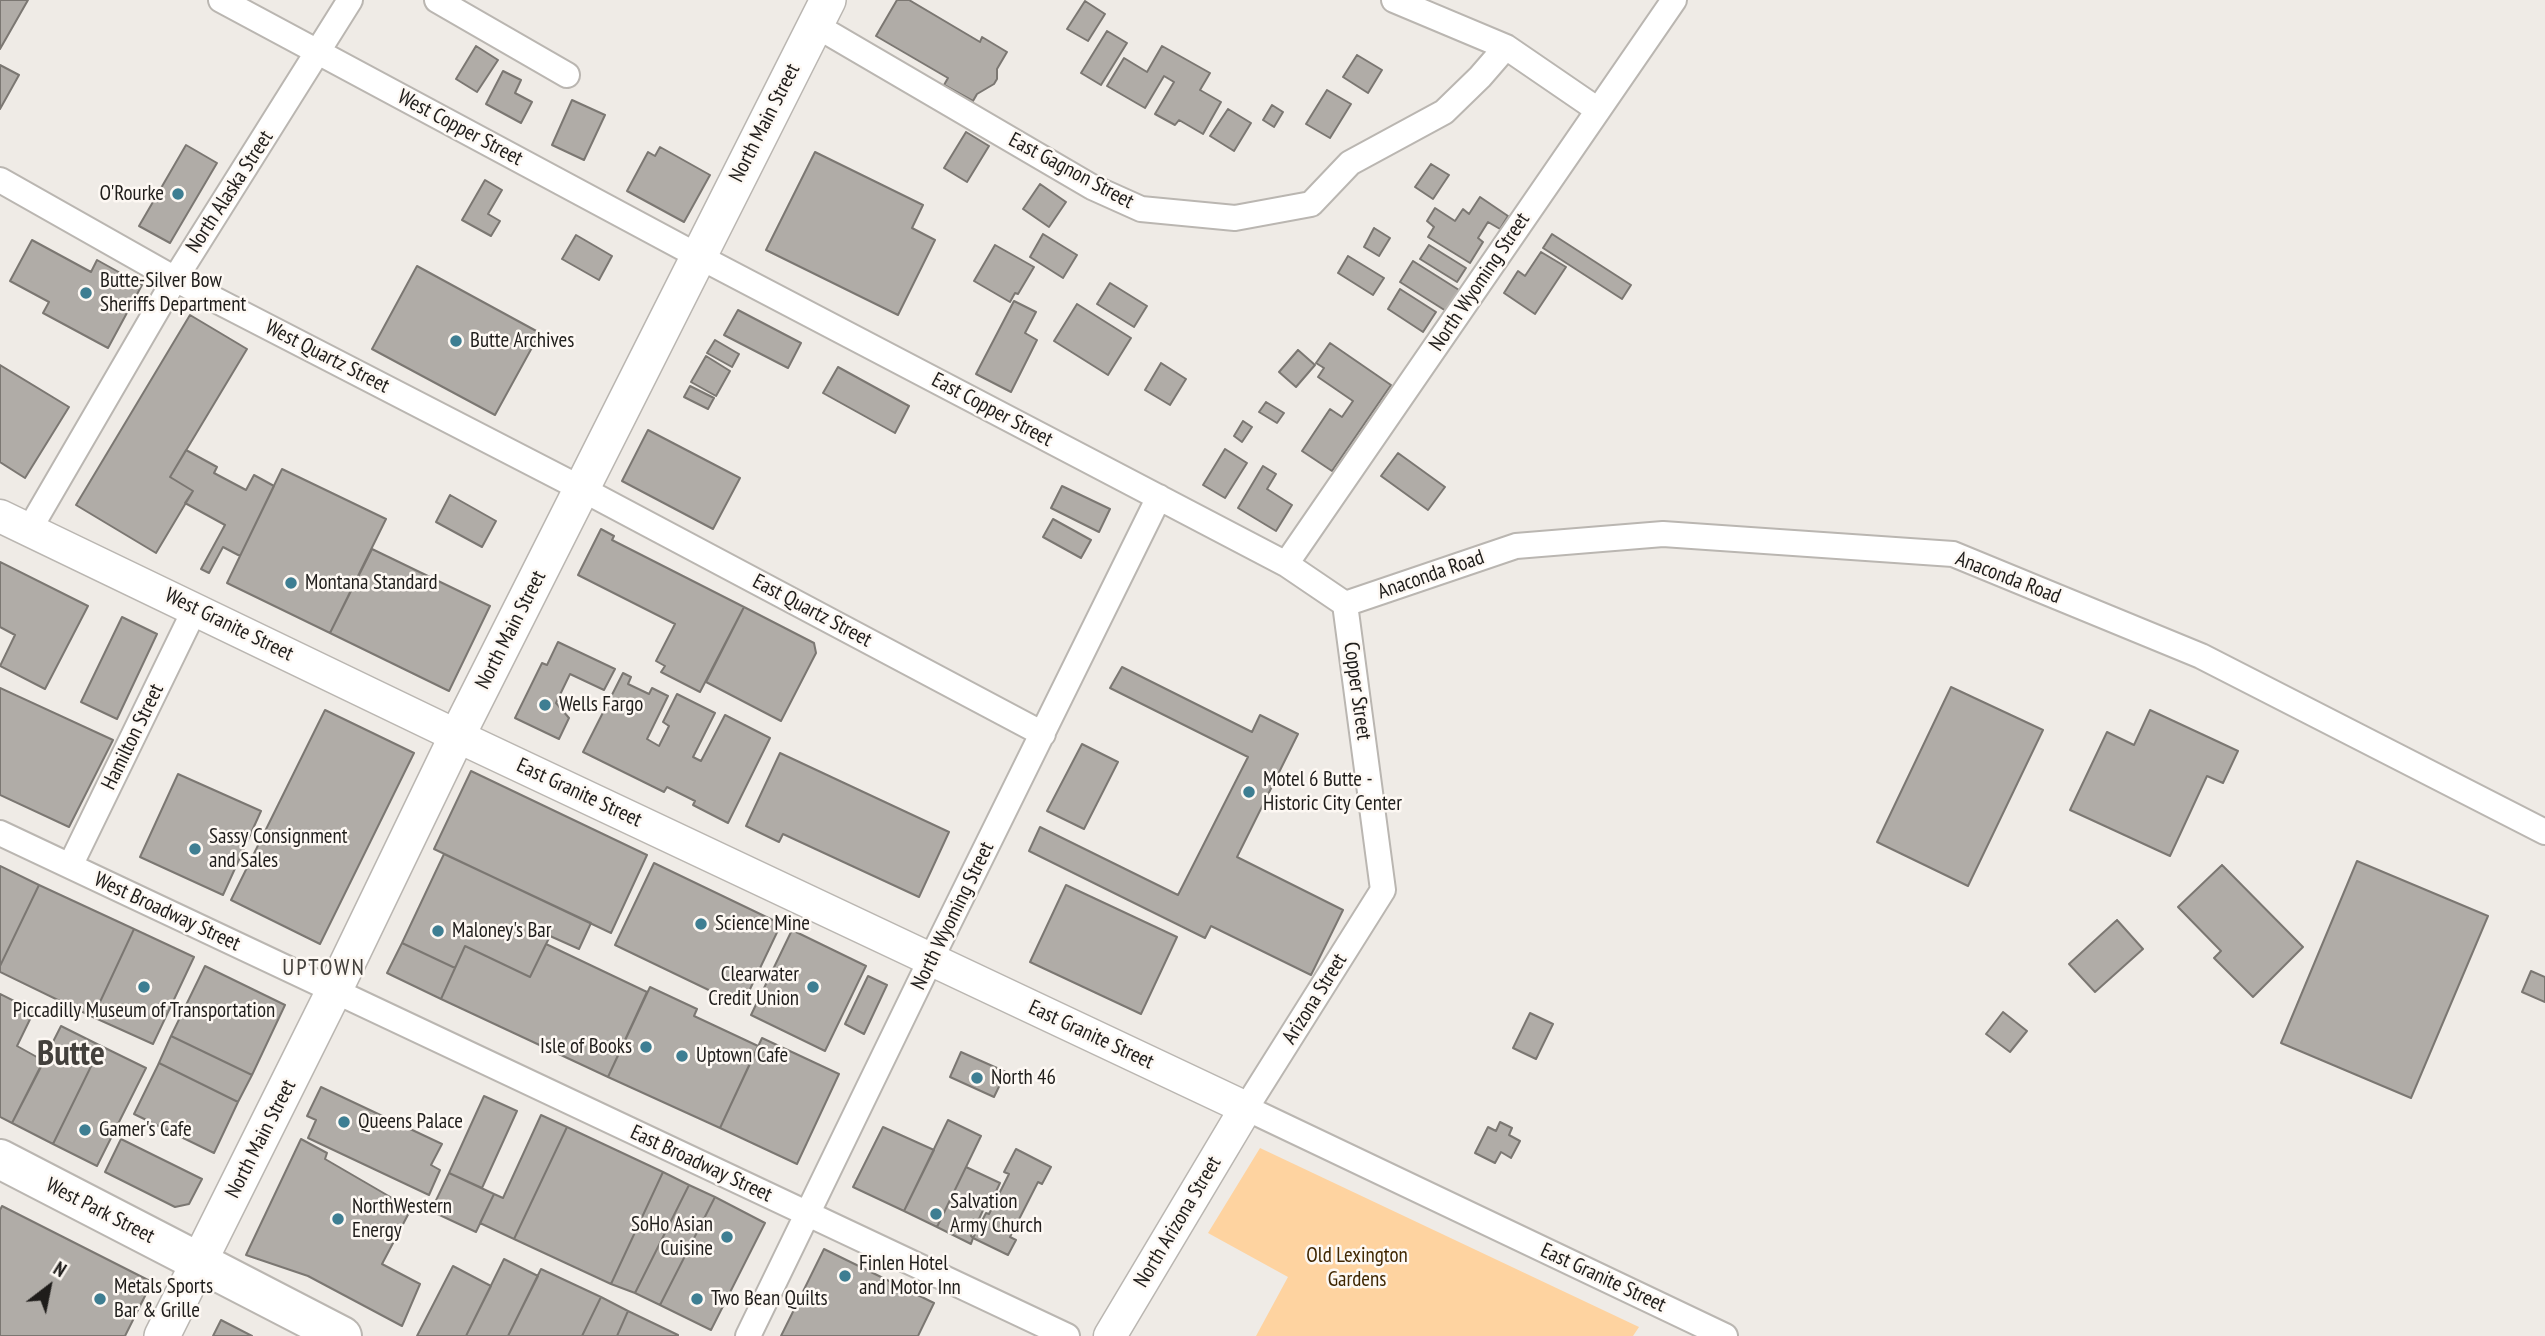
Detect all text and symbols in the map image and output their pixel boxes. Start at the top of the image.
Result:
street label: North Main Street [724,60,806,186]
street label: West Copper Street [393,84,527,172]
street label: North Alaska Street [181,126,279,258]
street label: East Gagnon Street [1004,127,1138,215]
place label: O'Rourke [100,181,164,207]
marker: O'Rourke [170,186,186,202]
street label: North Wyoming Street [1424,208,1536,356]
place label: Butte-Silver Bow Sheriffs Department [100,268,246,318]
marker: Butte-Silver Bow Sheriffs Department [78,285,94,301]
street label: West Quartz Street [261,315,393,399]
place label: Butte Archives [470,328,574,354]
marker: Butte Archives [448,333,464,349]
street label: East Copper Street [927,368,1057,452]
street label: Anaconda Road [1375,545,1487,605]
street label: Anaconda Road [1952,546,2064,610]
street label: North Main Street [470,567,552,693]
street label: East Quartz Street [748,569,876,653]
place label: Montana Standard [305,570,438,596]
marker: Montana Standard [283,575,299,591]
street label: West Granite Street [161,583,297,667]
street label: Copper Street [1338,640,1376,742]
street label: Hamilton Street [97,680,169,794]
place label: Wells Fargo [559,692,643,718]
marker: Wells Fargo [537,697,553,713]
street label: East Granite Street [512,753,646,833]
place label: Motel 6 Butte - Historic City Center [1263,767,1402,817]
marker: Motel 6 Butte - Historic City Center [1241,784,1257,800]
place label: Sassy Consignment and Sales [209,824,348,874]
street label: North Wyoming Street [906,838,1000,994]
marker: Sassy Consignment and Sales [187,841,203,857]
street label: West Broadway Street [90,867,244,957]
place label: Science Mine [715,911,810,937]
marker: Science Mine [693,916,709,932]
place label: Maloney's Bar [452,918,551,944]
marker: Maloney's Bar [430,923,446,939]
street label: Arizona Street [1277,949,1353,1049]
district label: UPTOWN [283,954,365,982]
place label: Clearwater Credit Union [708,962,799,1012]
marker: Piccadilly Museum of Transportation [136,979,152,995]
marker: Clearwater Credit Union [805,979,821,995]
street label: East Granite Street [1024,995,1158,1075]
place label: Piccadilly Museum of Transportation [13,998,275,1024]
district label: Butte [37,1034,105,1076]
place label: Isle of Books [540,1034,632,1060]
marker: Isle of Books [638,1039,654,1055]
place label: Uptown Cafe [696,1043,788,1069]
marker: Uptown Cafe [674,1048,690,1064]
place label: North 46 [991,1065,1056,1091]
marker: North 46 [969,1070,985,1086]
street label: North Main Street [220,1076,302,1202]
place label: Queens Palace [358,1109,463,1135]
marker: Queens Palace [336,1114,352,1130]
place label: Gamer's Cafe [99,1117,192,1143]
street label: East Broadway Street [626,1120,776,1208]
marker: Gamer's Cafe [77,1122,93,1138]
street label: North Arizona Street [1129,1152,1227,1292]
street label: West Park Street [41,1173,159,1249]
place label: Salvation Army Church [950,1189,1042,1239]
place label: NorthWestern Energy [352,1194,452,1244]
marker: Salvation Army Church [928,1206,944,1222]
marker: NorthWestern Energy [330,1211,346,1227]
place label: SoHo Asian Cuisine [631,1212,713,1262]
marker: SoHo Asian Cuisine [719,1229,735,1245]
street label: East Granite Street [1536,1238,1670,1318]
park label: Old Lexington Gardens [1306,1243,1408,1293]
place label: Finlen Hotel and Motor Inn [859,1251,961,1301]
north arrow [14,1252,84,1322]
text: N [49,1256,71,1282]
marker: Finlen Hotel and Motor Inn [837,1268,853,1284]
place label: Metals Sports Bar & Grille [114,1274,213,1324]
place label: Two Bean Quilts [711,1286,828,1312]
marker: Metals Sports Bar & Grille [92,1291,108,1307]
marker: Two Bean Quilts [689,1291,705,1307]

